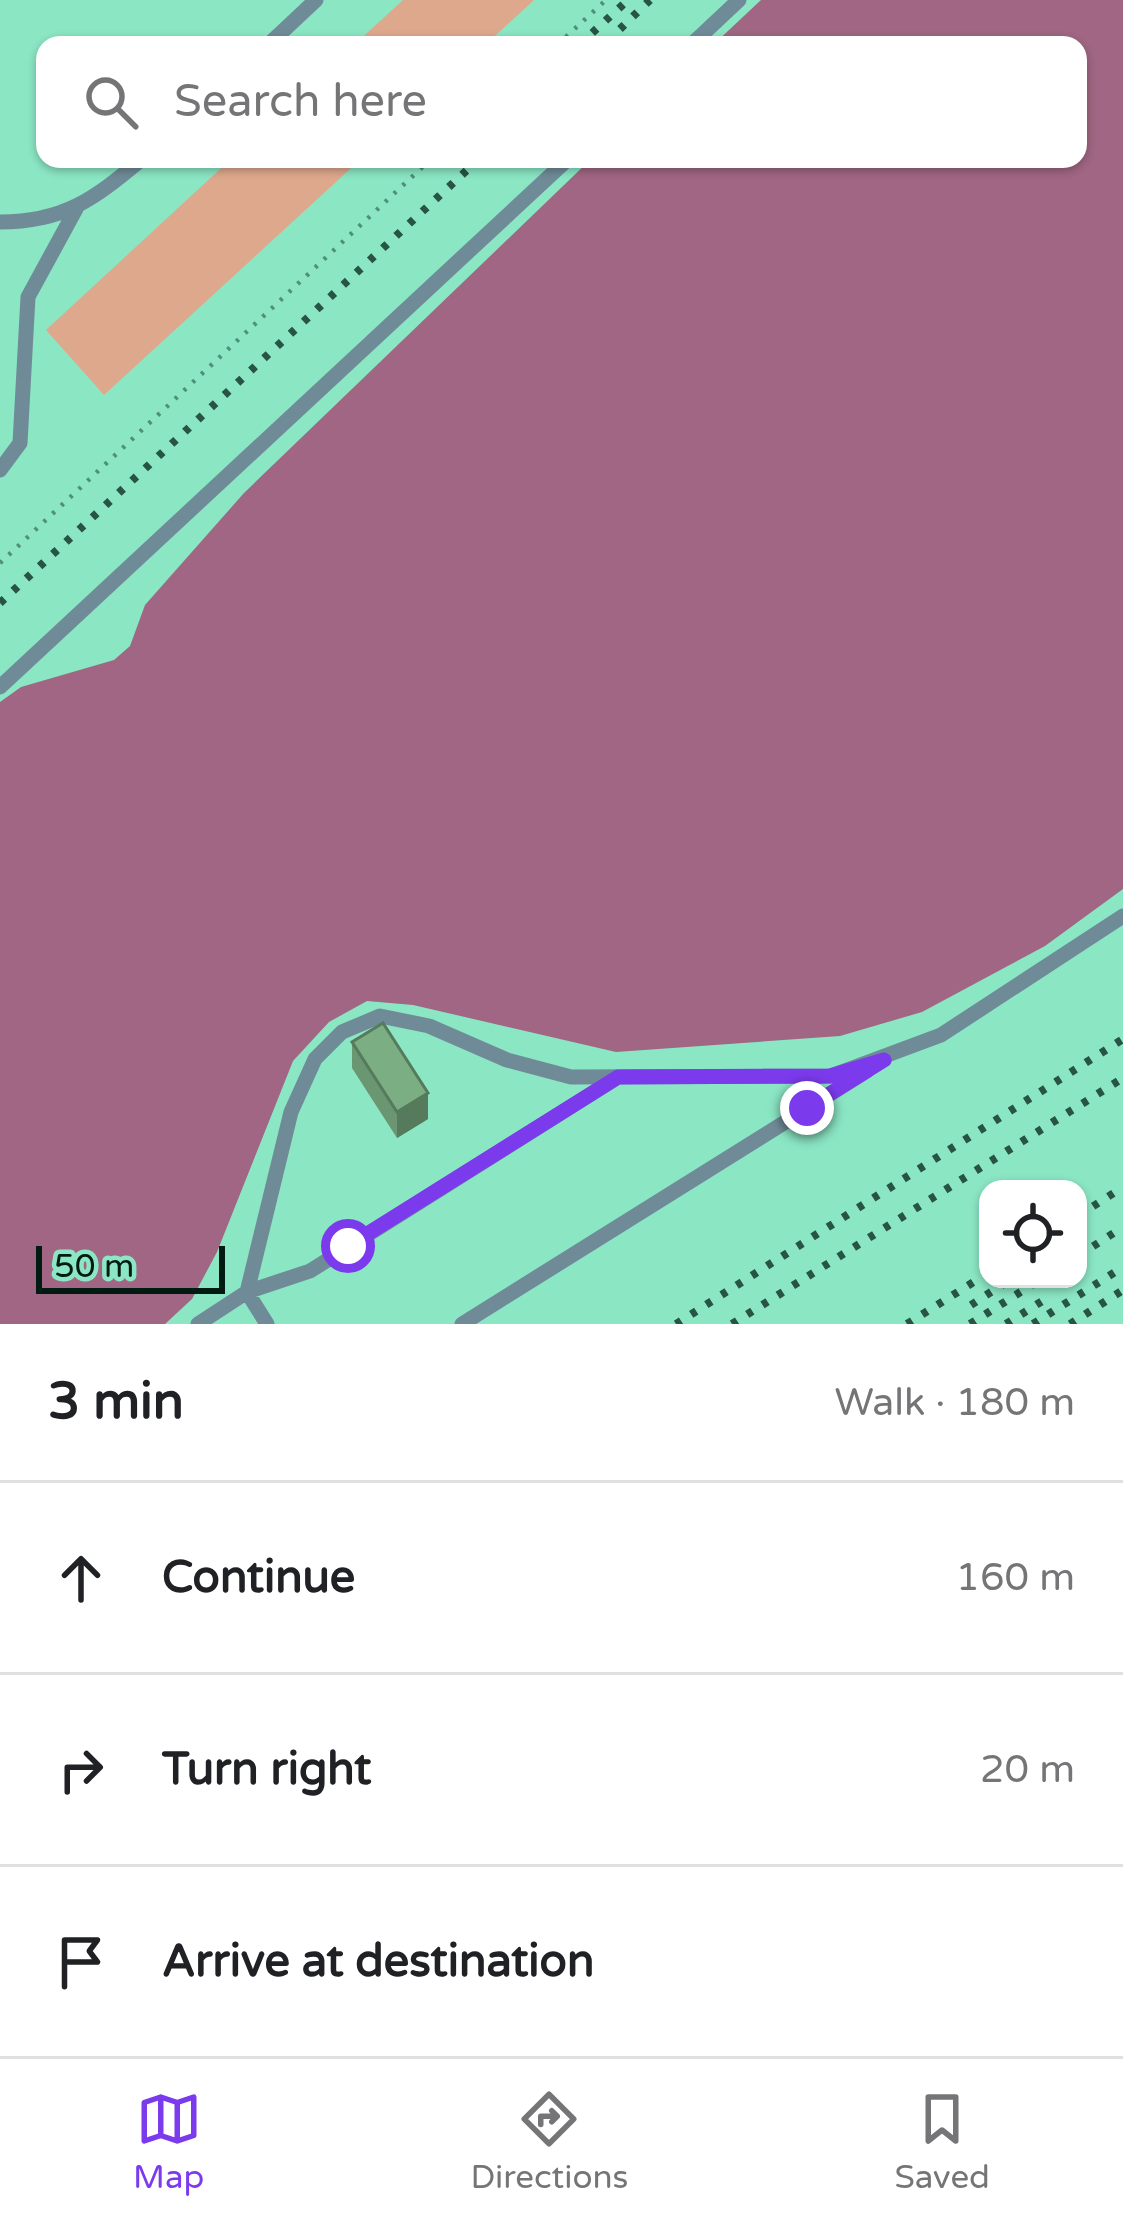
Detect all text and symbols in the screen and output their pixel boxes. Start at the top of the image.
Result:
search box [36,36,1087,168]
icon: search [78,69,144,135]
text: Search here [174,75,427,129]
route end [780,1081,834,1135]
map controls [979,1180,1087,1288]
button: locate [979,1180,1087,1288]
route start [321,1219,375,1273]
scale bar [36,1240,225,1293]
text: 50 m [54,1247,134,1286]
text: 3 min [48,1371,184,1433]
text: Walk · 180 m [834,1379,1075,1426]
icon: ahead [48,1545,114,1611]
text: Continue [162,1551,355,1605]
text: 160 m [956,1554,1075,1601]
icon: right [48,1737,114,1803]
text: Turn right [162,1743,371,1797]
text: 20 m [980,1746,1075,1793]
icon: arrive [48,1929,114,1995]
text: Arrive at destination [162,1935,594,1989]
tab: Map [133,2086,204,2197]
tab: Directions [470,2086,628,2197]
tab: Saved [895,2086,990,2197]

